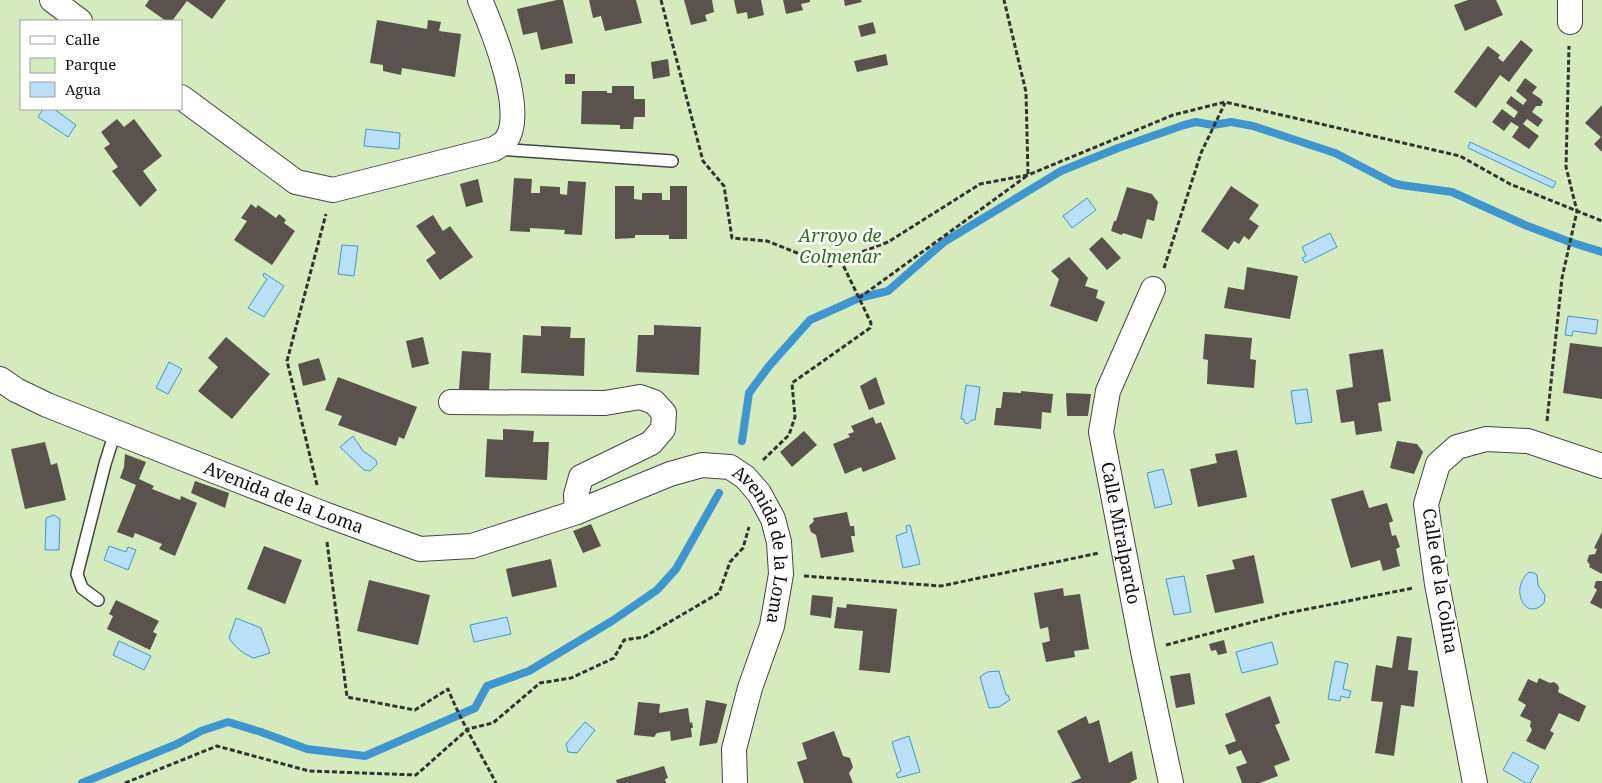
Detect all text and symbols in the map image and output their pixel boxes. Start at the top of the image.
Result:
legend [20,20,182,110]
text: Calle [65,29,100,49]
text: Parque [65,54,116,74]
text: Agua [65,79,101,99]
park label: Arroyo de Colmenar [797,223,882,268]
street label: Avenida de la Loma [201,455,367,538]
street label: Avenida de la Loma [728,459,794,626]
street label: Calle Miralpardo [1096,460,1147,606]
street label: Calle de la Colina [1418,506,1464,655]

